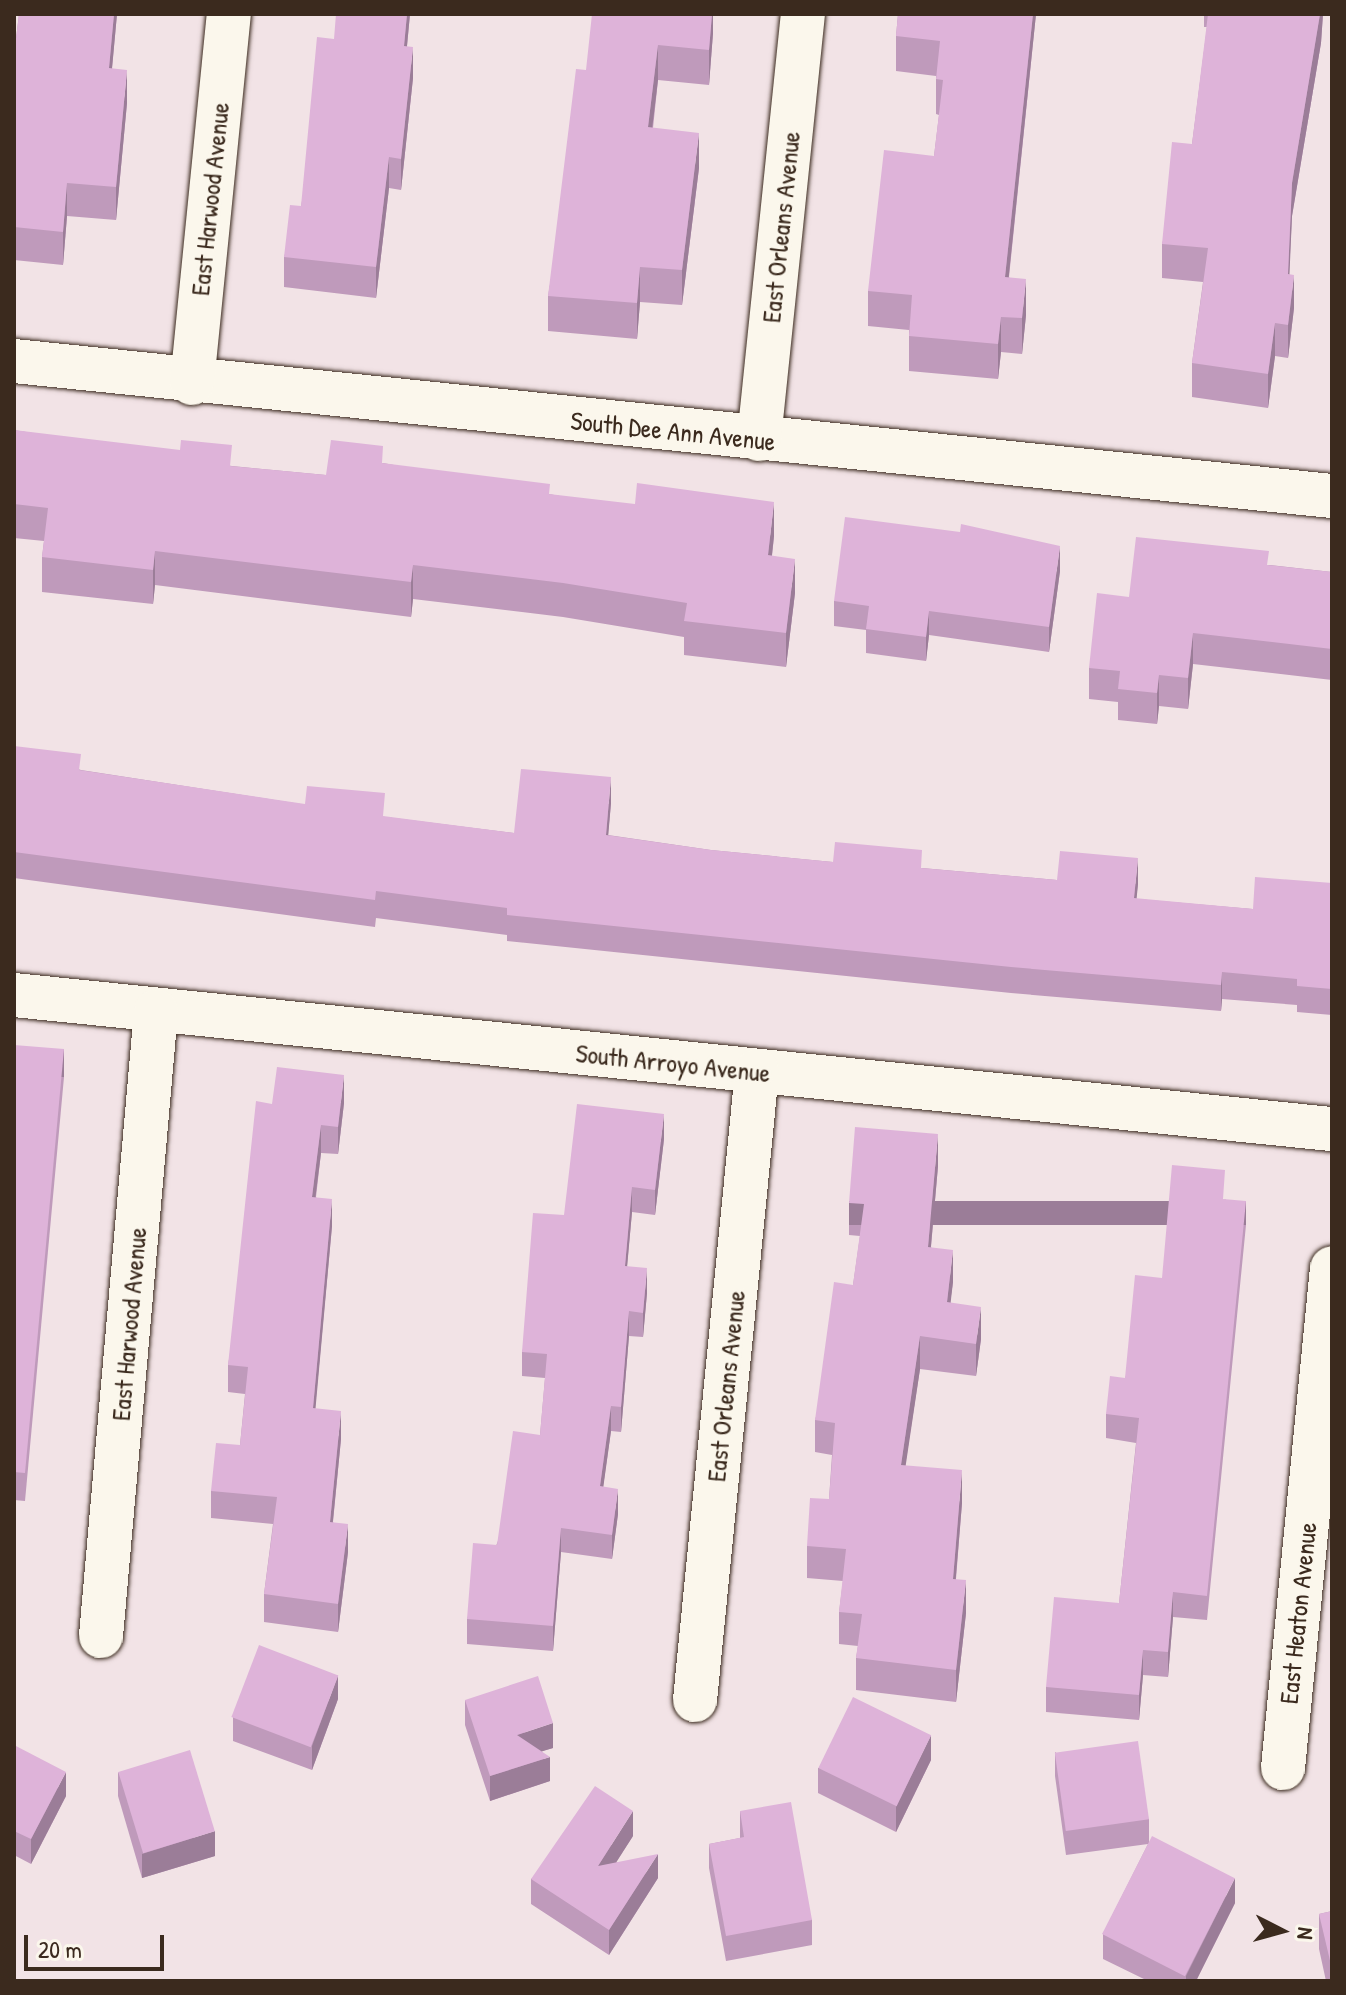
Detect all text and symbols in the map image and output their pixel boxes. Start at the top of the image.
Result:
street label: East Harwood Avenue [184,101,236,297]
street label: East Orleans Avenue [755,130,807,324]
street label: South Dee Ann Avenue [569,405,777,457]
street label: South Arroyo Avenue [574,1037,772,1089]
street label: East Harwood Avenue [105,1226,153,1422]
street label: East Orleans Avenue [700,1289,752,1483]
street label: East Heaton Avenue [1273,1521,1323,1705]
north arrow [1242,1891,1322,1971]
scale bar [28,1919,168,1969]
text: N [1290,1926,1321,1941]
text: 20 m [38,1933,82,1965]

